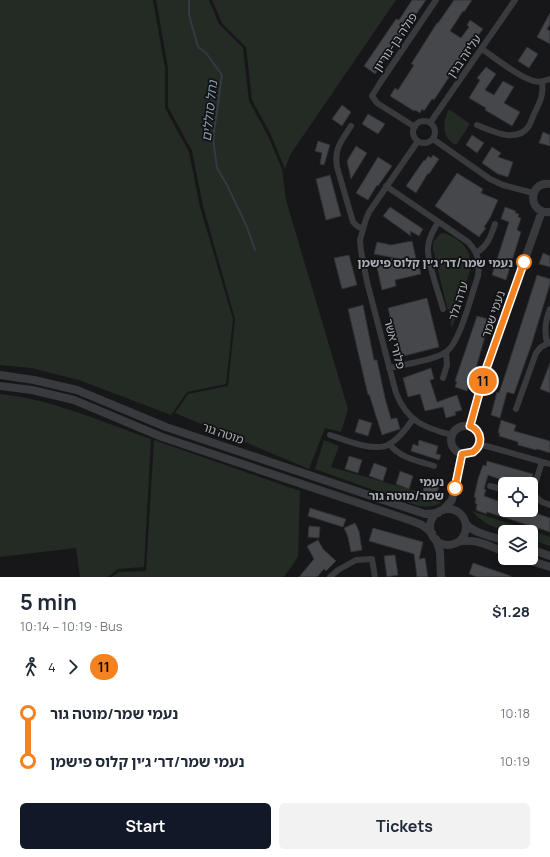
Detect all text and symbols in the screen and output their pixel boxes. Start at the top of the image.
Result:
street label: פולה בן-גוריון [369,9,421,75]
street label: עליזה בגין [443,31,485,81]
water label: נחל סוללים [197,79,221,142]
place label: נעמי שמר/דר׳ ג׳ין קלוס פישמן [357,254,513,271]
marker: נעמי שמר/דר׳ ג׳ין קלוס פישמן [516,254,532,270]
street label: עדה גלר [444,279,472,323]
street label: נעמי שמר [477,288,509,340]
street label: פלורי אשר [380,317,410,371]
line badge: 11 [465,368,501,394]
text: 11 [477,371,489,390]
street label: מוטה גור [200,418,246,448]
place label: נעמי שמר/מוטה גור [369,473,444,504]
map controls [498,477,538,565]
button: locate [498,477,538,517]
marker: נעמי שמר/מוטה גור [447,480,463,496]
button: layers [498,525,538,565]
text: 5 min [20,587,77,617]
text: $1.28 [492,601,530,622]
text: 10:14 – 10:19 · Bus [20,617,123,635]
icon: walk [20,656,42,678]
icon: forward [62,656,84,678]
text: 11 [98,657,110,676]
text: 4 [48,658,56,676]
text: נעמי שמר/מוטה גור [50,703,178,724]
text: 10:18 [500,704,530,722]
text: נעמי שמר/דר׳ ג׳ין קלוס פישמן [50,751,245,772]
text: 10:19 [500,752,530,770]
button: Start [20,803,271,849]
button: Tickets [279,803,530,849]

